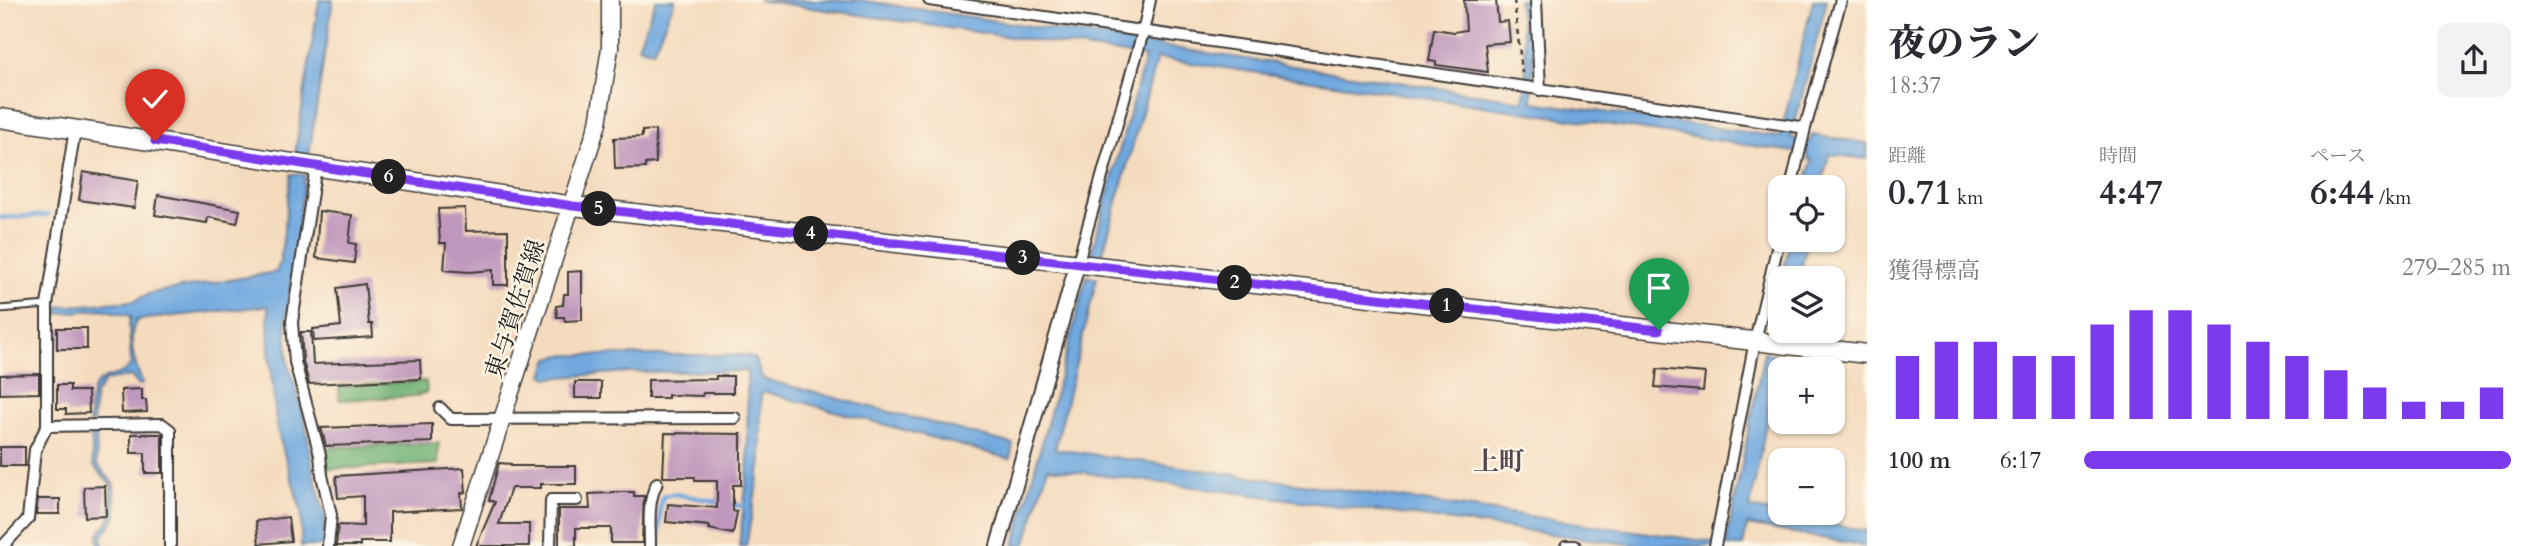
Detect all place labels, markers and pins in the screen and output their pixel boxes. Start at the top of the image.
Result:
pin [125,69,185,141]
pin: 6 [372,160,406,194]
pin: 5 [582,192,616,227]
pin: 4 [794,216,828,252]
pin: 3 [1006,240,1040,276]
pin [1629,258,1689,330]
pin: 2 [1218,266,1252,300]
pin: 1 [1430,288,1464,324]

